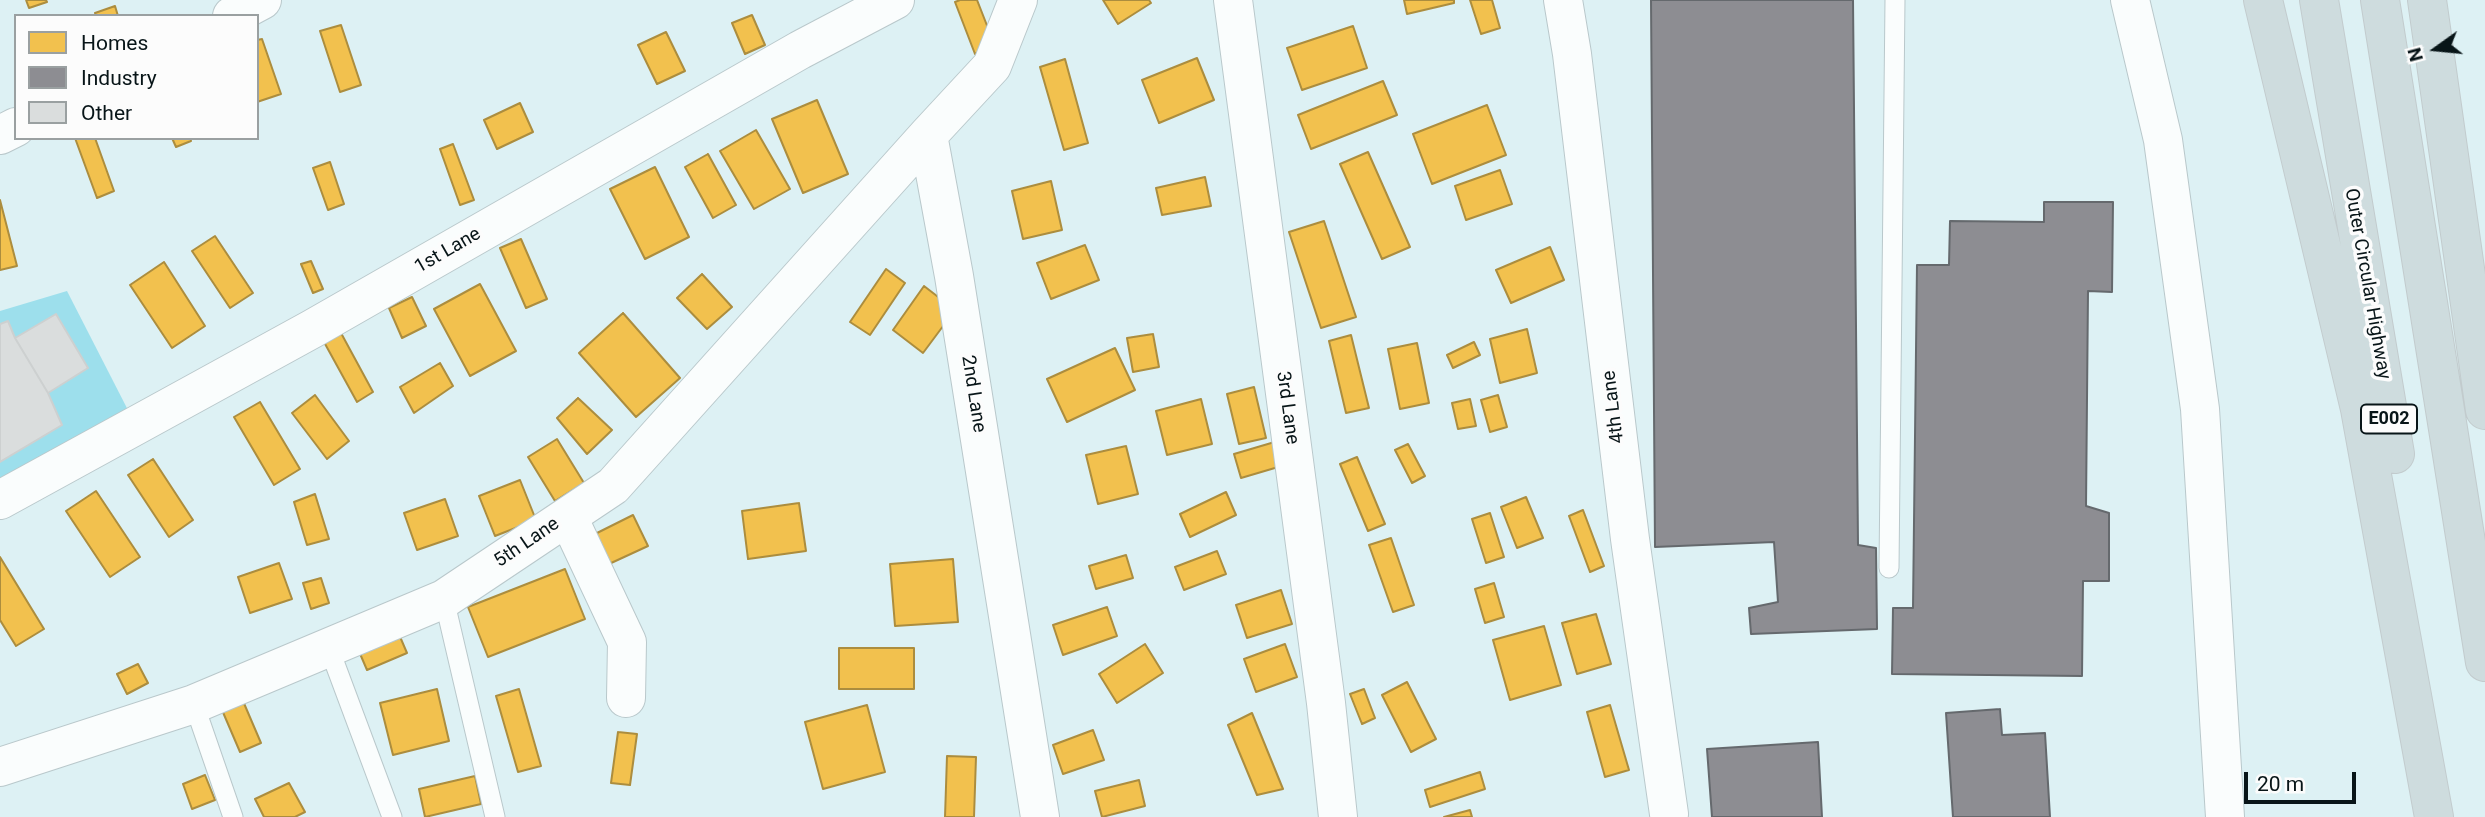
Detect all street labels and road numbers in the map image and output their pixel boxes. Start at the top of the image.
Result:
street label: Outer Circular Highway [2339,187,2395,381]
street label: 1st Lane [411,223,485,279]
street label: 2nd Lane [956,354,990,434]
street label: 4th Lane [1598,369,1630,445]
street label: 3rd Lane [1271,370,1303,446]
road number: E002 [2361,404,2417,433]
street label: 5th Lane [490,513,564,573]

